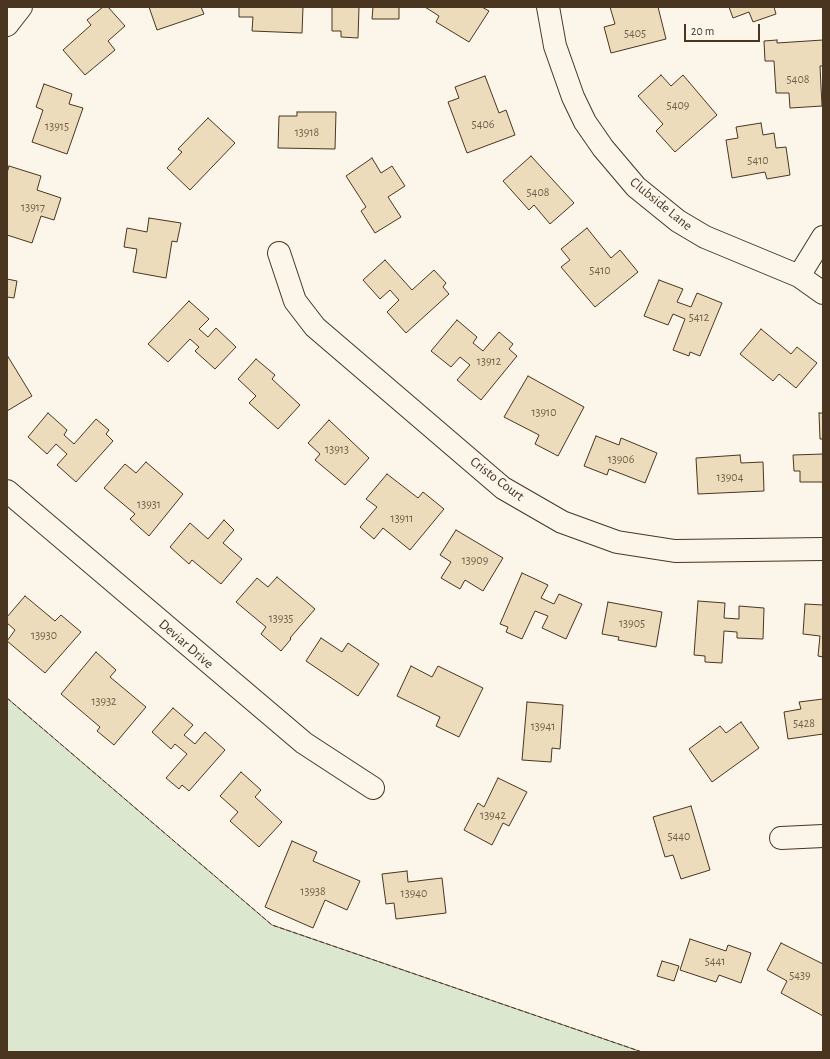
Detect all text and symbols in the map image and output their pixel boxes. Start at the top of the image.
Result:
scale bar [686,16,762,42]
text: 20 m [691,25,714,37]
house number: 5405 [624,26,646,40]
house number: 5408 [787,72,809,86]
house number: 5409 [667,98,689,112]
house number: 5406 [472,117,494,131]
house number: 13915 [45,119,69,133]
house number: 13918 [295,125,319,139]
house number: 5410 [747,153,769,167]
street label: Clubside Lane [626,174,696,234]
house number: 5408 [527,185,549,199]
house number: 13917 [21,200,45,214]
house number: 5410 [589,263,611,277]
house number: 5412 [689,310,709,324]
house number: 13912 [477,354,501,368]
house number: 13910 [531,405,557,419]
house number: 13913 [325,442,349,456]
house number: 13906 [608,452,634,466]
street label: Cristo Court [467,453,527,505]
house number: 13904 [717,470,743,484]
house number: 13931 [137,497,161,511]
house number: 13911 [391,511,413,525]
house number: 13909 [462,553,488,567]
house number: 13935 [269,611,293,625]
street label: Deviar Drive [155,616,217,672]
house number: 13905 [619,616,645,630]
house number: 13930 [31,628,57,642]
house number: 13932 [91,694,117,708]
house number: 5428 [793,716,815,730]
house number: 13941 [531,719,555,733]
house number: 13942 [480,808,506,822]
house number: 5440 [668,829,690,843]
house number: 13938 [300,884,326,898]
house number: 13940 [401,886,427,900]
house number: 5441 [705,954,725,968]
house number: 5439 [789,968,811,982]

